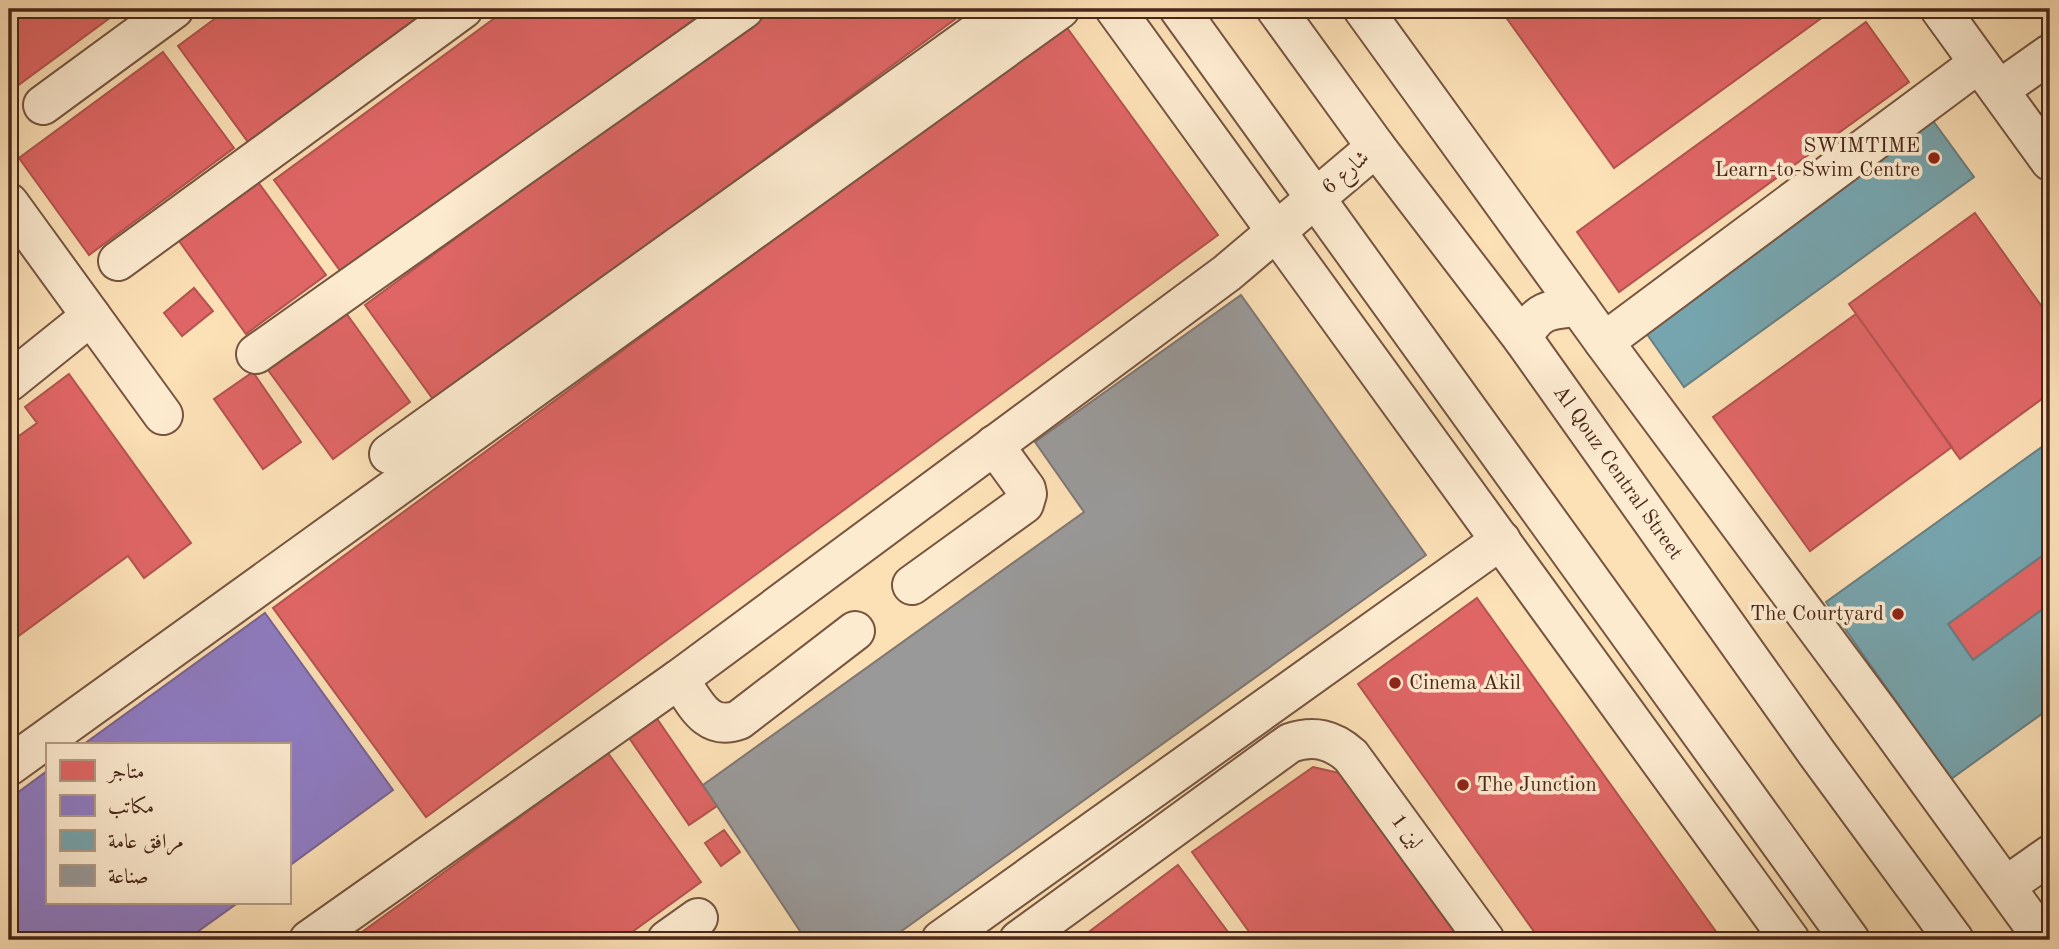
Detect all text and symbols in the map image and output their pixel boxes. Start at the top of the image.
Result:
place label: SWIMTIME Learn-to-Swim Centre [1714,136,1920,181]
street label: شارع 6 [1319,147,1377,203]
marker: SWIMTIME Learn-to-Swim Centre [1926,150,1942,166]
street label: Al Qouz Central Street [1549,382,1686,563]
place label: The Courtyard [1750,604,1884,625]
marker: The Courtyard [1890,606,1906,622]
place label: Cinema Akil [1409,673,1521,694]
marker: Cinema Akil [1387,675,1403,691]
legend [46,743,290,904]
text: متاجر [106,762,145,784]
place label: The Junction [1477,775,1597,796]
marker: The Junction [1455,777,1471,793]
text: مكاتب [108,795,154,819]
street label: لين 1 [1386,811,1426,853]
text: مرافق عامة [108,832,184,856]
text: صناعة [108,867,149,888]

